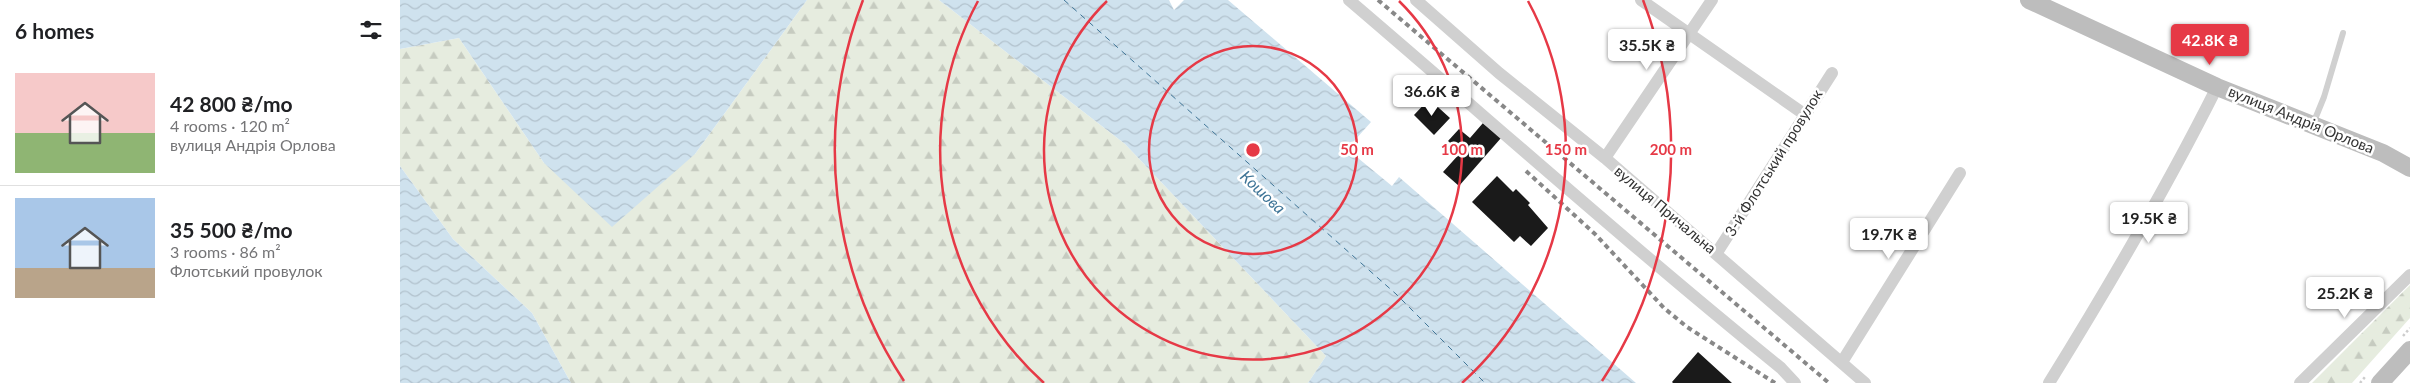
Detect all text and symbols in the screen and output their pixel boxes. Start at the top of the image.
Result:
icon: filters [357,16,385,44]
text: 6 homes [15,18,94,43]
pin: 42.8K ₴ [2164,23,2256,66]
pin: 35.5K ₴ [1601,28,1693,71]
text: 42.8K ₴ [2182,30,2238,49]
text: 35.5K ₴ [1619,35,1675,54]
pin: 36.6K ₴ [1386,74,1478,117]
text: 36.6K ₴ [1404,81,1460,100]
street label: вулиця Андрія Орлова [2226,82,2377,156]
street label: 3-й Флотський провулок [1721,85,1826,239]
text: 42 800 ₴/mo [170,91,293,116]
icon: home [55,93,115,153]
text: 4 rooms · 120 m² [170,116,290,135]
text: вулиця Андрія Орлова [170,135,336,154]
text: 50 m [1340,140,1374,158]
text: 100 m [1441,140,1483,158]
text: 150 m [1545,140,1587,158]
text: 200 m [1650,140,1692,158]
centre of rings [1244,141,1262,159]
street label: вулиця Причальна [1611,162,1720,257]
water label: Кошова [1237,166,1290,217]
pin: 19.5K ₴ [2103,202,2195,244]
text: 19.5K ₴ [2121,208,2177,227]
text: 35 500 ₴/mo [170,217,293,242]
icon: home [55,218,115,278]
pin: 19.7K ₴ [1843,218,1935,260]
text: 19.7K ₴ [1861,224,1917,243]
text: 3 rooms · 86 m² [170,242,281,261]
text: Флотський провулок [170,261,323,280]
pin: 25.2K ₴ [2299,276,2391,319]
text: 25.2K ₴ [2317,283,2373,302]

